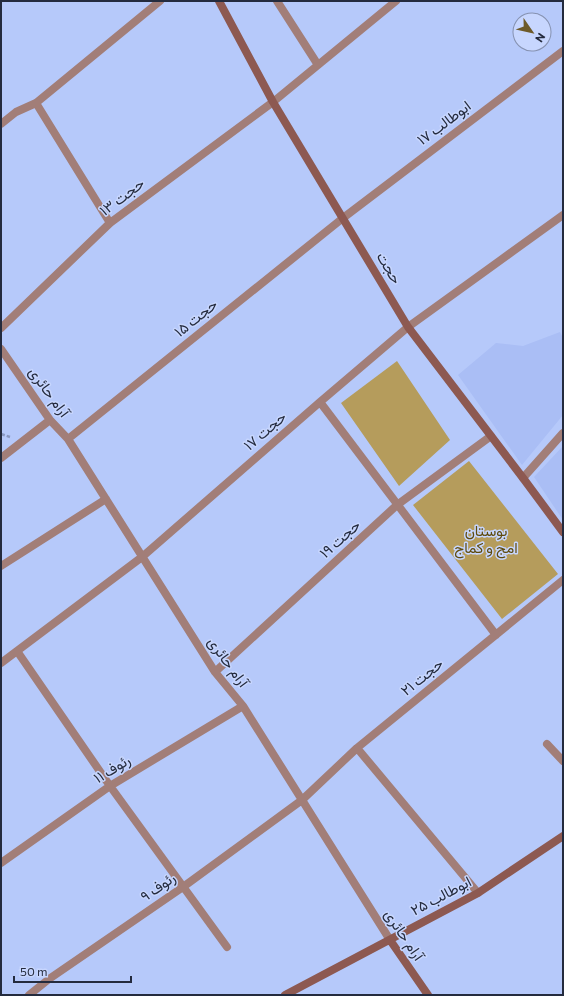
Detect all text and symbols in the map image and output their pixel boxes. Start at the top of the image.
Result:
north arrow [512,12,552,52]
text: N [533,31,548,45]
street label: ابوطالب ۱۷ [413,96,474,149]
street label: حجت ۱۳ [95,174,148,220]
street label: حجت [372,248,406,287]
street label: حجت ۱۵ [170,294,221,341]
street label: آرام حائری [24,363,75,422]
street label: حجت ۱۷ [239,407,290,454]
street label: حجت ۱۹ [315,515,364,562]
park label: بوستان امج و کماج [454,521,518,559]
street label: آرام حائری [203,633,254,692]
street label: حجت ۲۱ [397,654,447,700]
street label: رئوف ۱۱ [90,750,134,787]
street label: رئوف ۹ [136,868,179,905]
street label: ابوطالب ۲۵ [407,872,474,919]
street label: آرام حائری [380,905,429,966]
scale bar [14,958,131,984]
text: 50 m [20,964,48,978]

